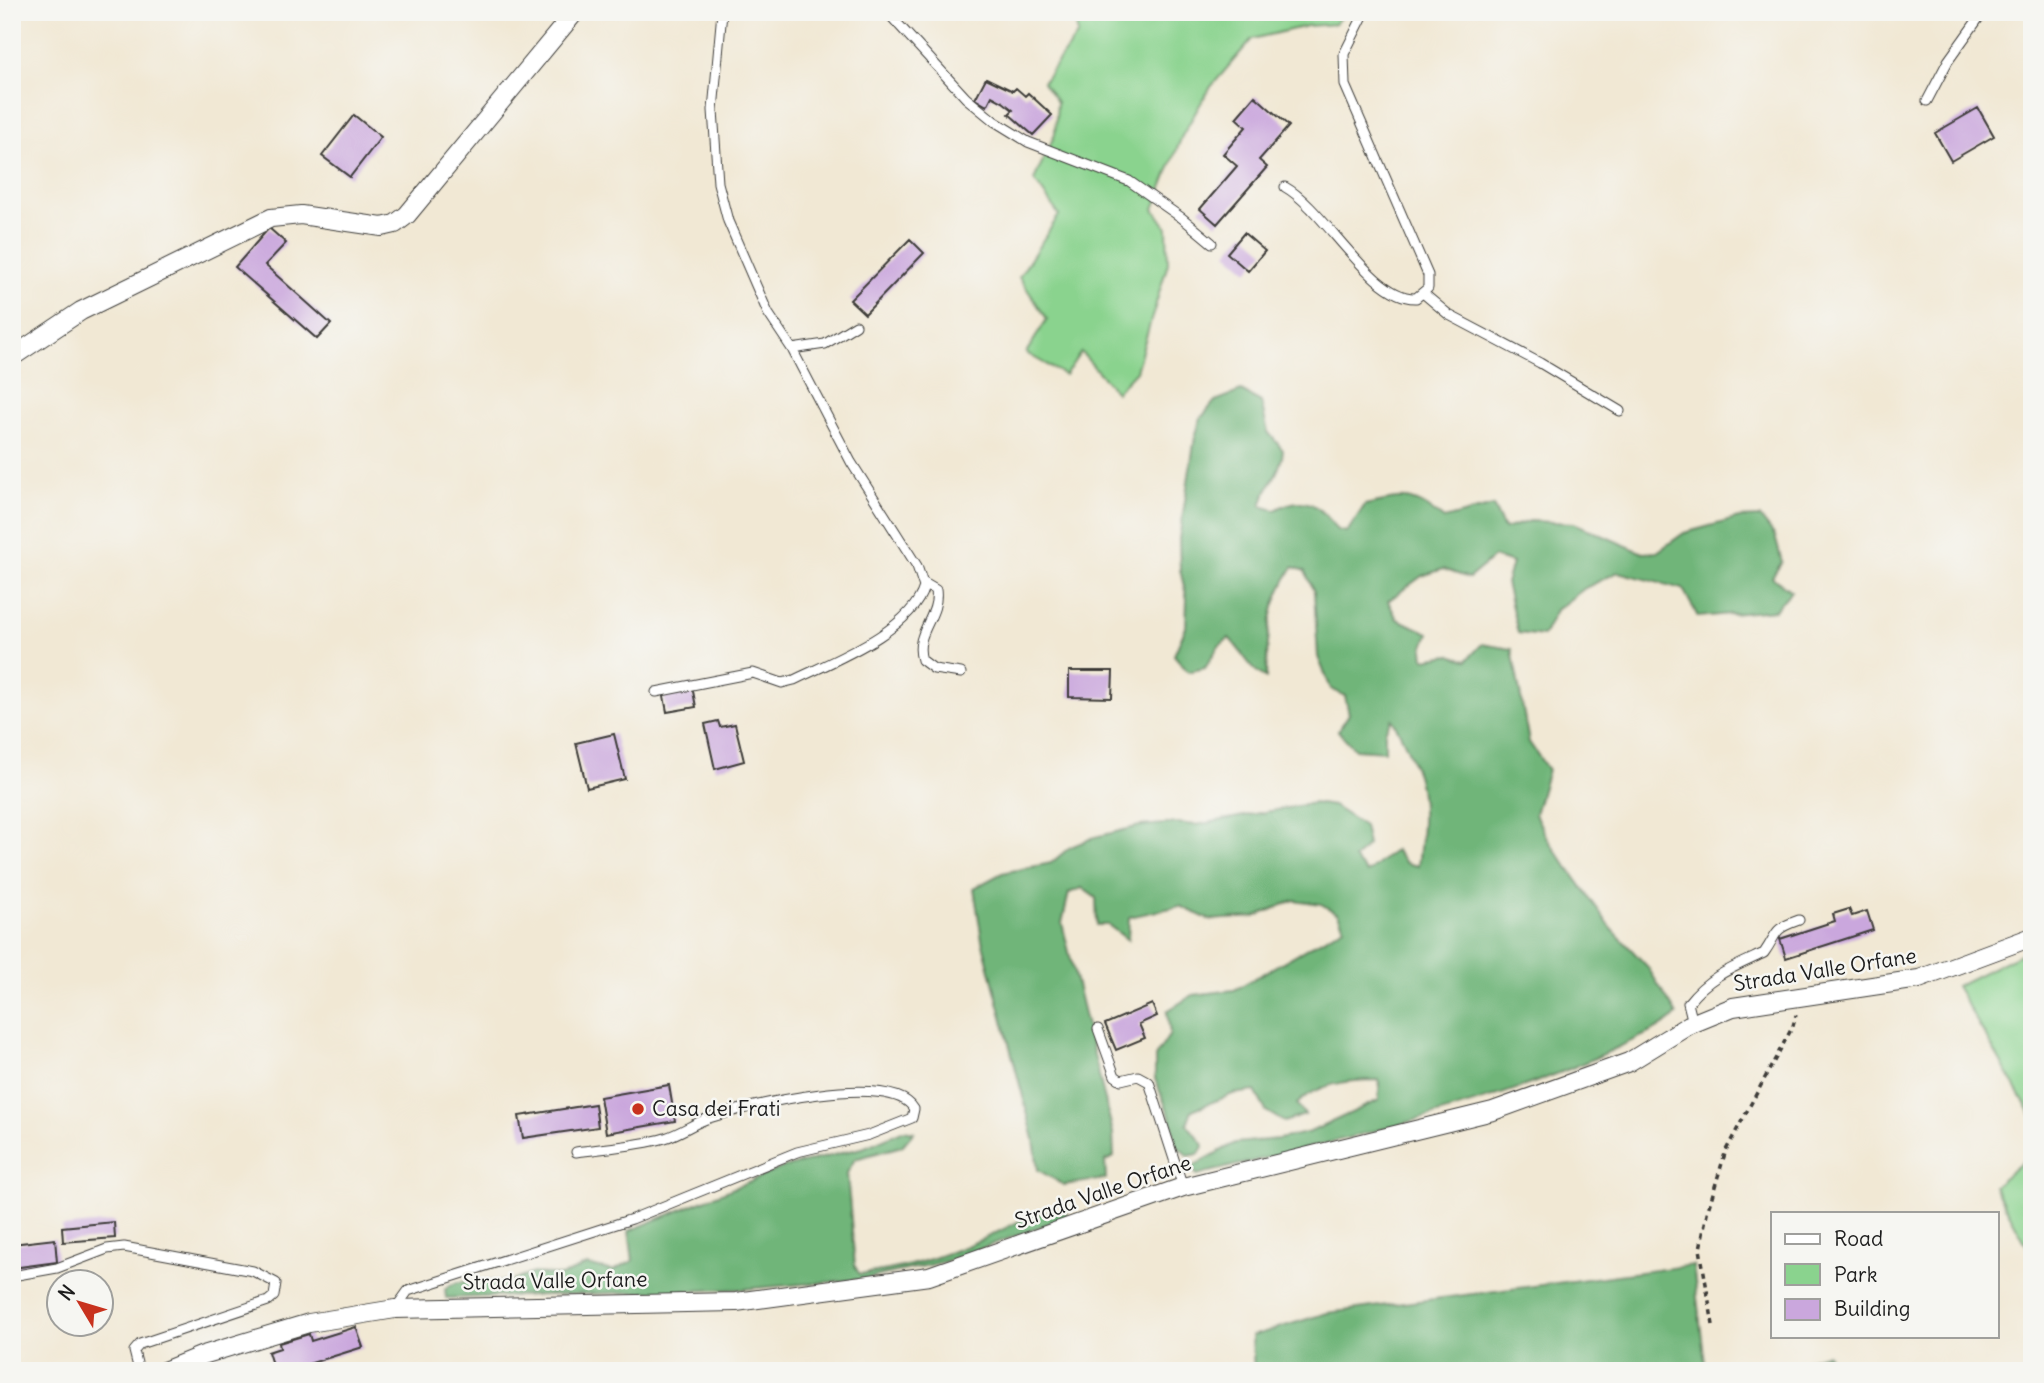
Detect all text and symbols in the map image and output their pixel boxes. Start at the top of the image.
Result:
street label: Strada Valle Orfane [1732,942,1918,997]
place label: Casa dei Frati [652,1095,781,1122]
marker: Casa dei Frati [630,1101,646,1117]
street label: Strada Valle Orfane [1011,1149,1195,1234]
legend [1771,1212,1998,1338]
text: Road [1834,1225,1883,1252]
text: Park [1834,1261,1877,1288]
street label: Strada Valle Orfane [462,1265,648,1296]
north arrow [46,1268,116,1338]
text: N [53,1280,80,1305]
text: Building [1834,1295,1910,1322]

